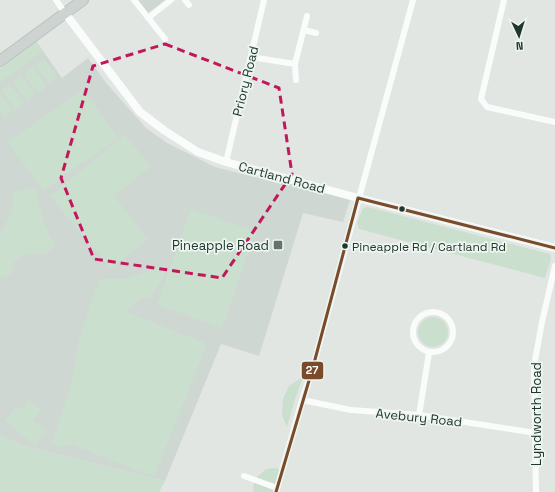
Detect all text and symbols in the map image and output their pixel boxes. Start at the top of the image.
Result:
north arrow [499,16,539,56]
text: N [516,39,524,53]
street label: Priory Road [229,44,262,118]
street label: Cartland Road [237,158,327,197]
unlabelled marker [397,204,407,214]
place label: Pineapple Road [172,237,269,254]
marker: Pineapple Road [272,239,284,251]
place label: Pineapple Rd / Cartland Rd [352,239,506,255]
marker: Pineapple Rd / Cartland Rd [340,241,350,251]
line badge: 27 [301,361,324,380]
street label: Lyndworth Road [528,362,545,466]
text: 27 [306,363,318,377]
street label: Avebury Road [375,405,463,430]

